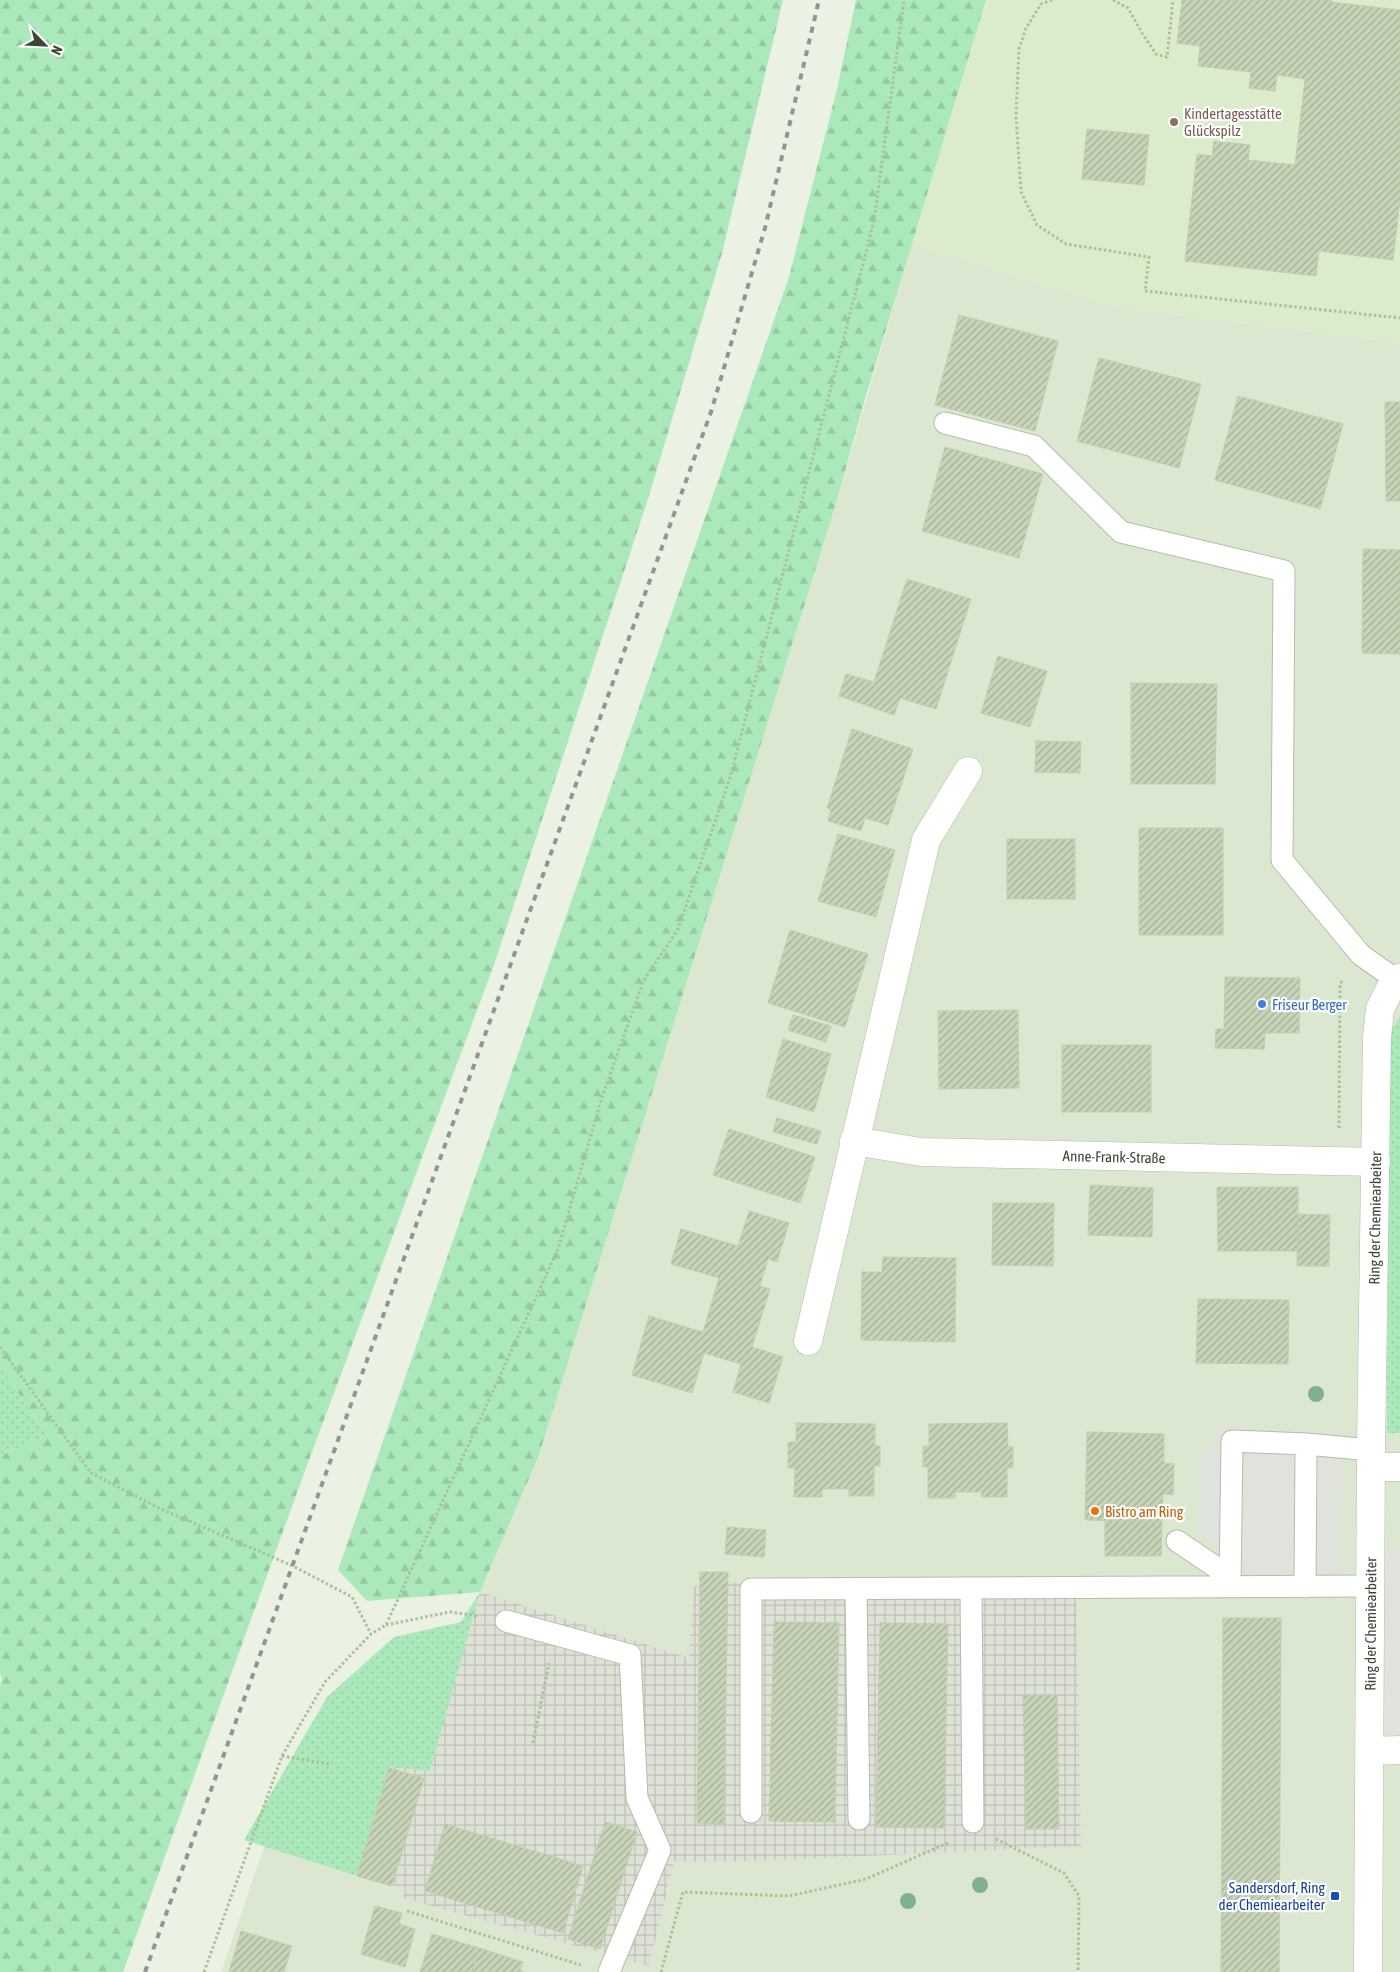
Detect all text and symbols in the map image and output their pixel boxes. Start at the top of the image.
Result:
north arrow [20,20,70,70]
text: N [48,43,66,57]
place label: Kindertagesstätte Glückspilz [1184,105,1282,139]
marker: Kindertagesstätte Glückspilz [1168,116,1180,128]
place label: Friseur Berger [1272,996,1347,1013]
marker: Friseur Berger [1256,998,1268,1010]
street label: Anne-Frank-Straße [1063,1147,1166,1166]
street label: Ring der Chemiearbeiter [1365,1151,1384,1285]
place label: Bistro am Ring [1105,1503,1184,1520]
marker: Bistro am Ring [1089,1505,1101,1517]
street label: Ring der Chemiearbeiter [1361,1557,1379,1691]
place label: Sandersdorf, Ring der Chemiearbeiter [1219,1879,1326,1913]
marker: Sandersdorf, Ring der Chemiearbeiter [1329,1890,1341,1902]

